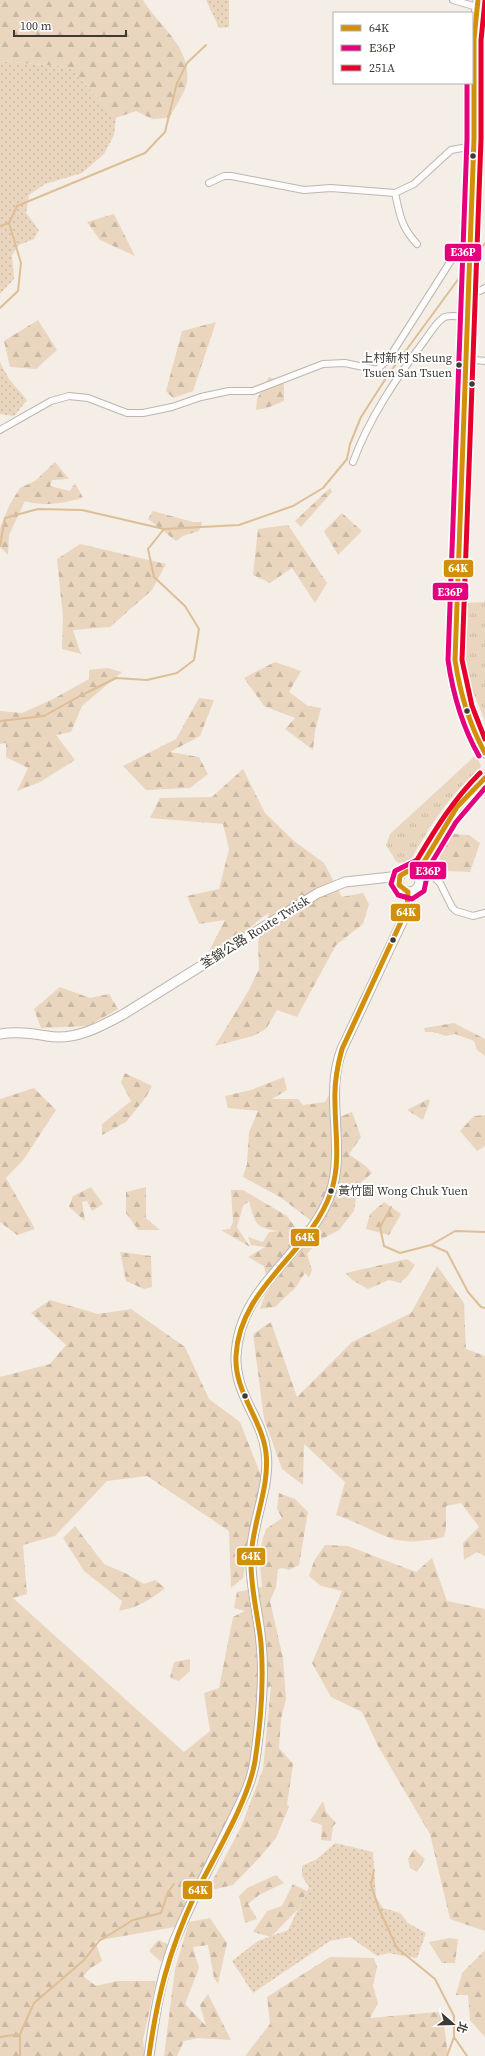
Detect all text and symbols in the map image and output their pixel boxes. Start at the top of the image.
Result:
scale bar [14,12,126,38]
legend [333,12,473,84]
text: 100 m [20,18,52,34]
text: 64K [369,20,389,36]
text: E36P [369,40,395,56]
text: 251A [369,60,395,76]
unlabelled marker [468,151,478,161]
line badge: E36P [444,243,482,262]
text: E36P [450,245,476,260]
place label: 上村新村 Sheung Tsuen San Tsuen [361,350,452,381]
marker: 上村新村 Sheung Tsuen San Tsuen [454,360,464,370]
unlabelled marker [467,379,477,389]
line badge: 64K [443,559,474,578]
text: 64K [448,561,468,576]
line badge: E36P [432,582,469,601]
text: E36P [437,585,463,600]
unlabelled marker [462,706,472,716]
line badge: E36P [409,861,447,880]
text: E36P [415,864,441,879]
street label: 荃錦公路 Route Twisk [197,891,313,972]
line badge: 64K [390,903,421,922]
text: 64K [396,905,416,920]
unlabelled marker [388,935,398,945]
place label: 黃竹園 Wong Chuk Yuen [338,1183,468,1199]
marker: 黃竹園 Wong Chuk Yuen [326,1186,336,1196]
line badge: 64K [290,1228,320,1247]
text: 64K [295,1230,315,1245]
unlabelled marker [240,1391,250,1401]
line badge: 64K [236,1547,266,1566]
text: 64K [241,1549,261,1564]
line badge: 64K [182,1880,213,1900]
text: 64K [188,1883,208,1898]
north arrow [433,2004,473,2044]
text: 北 [453,2020,471,2035]

